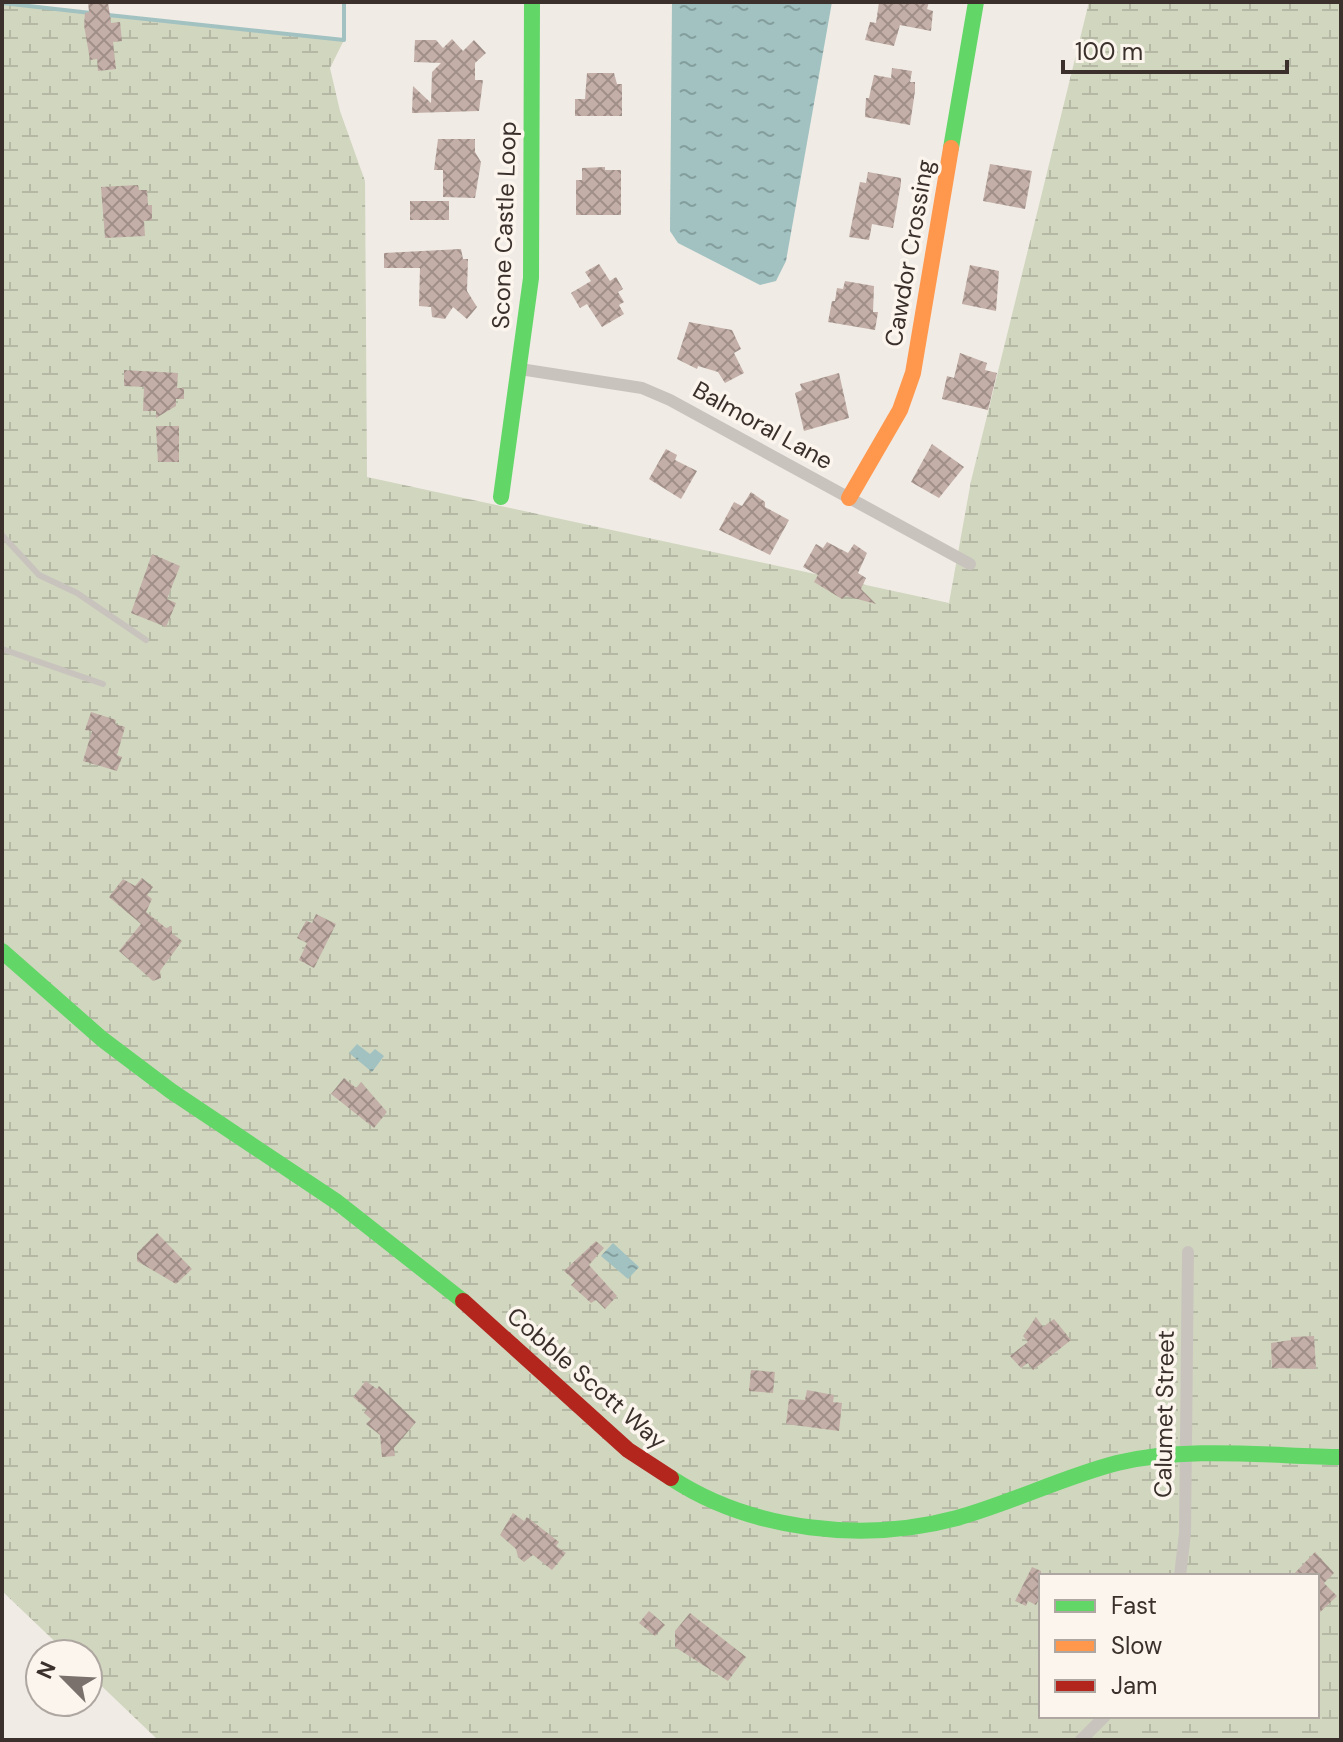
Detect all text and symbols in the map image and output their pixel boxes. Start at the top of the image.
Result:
scale bar [1063,24,1287,74]
text: 100 m [1075,36,1143,67]
street label: Scone Castle Loop [485,121,523,329]
street label: Cawdor Crossing [877,157,941,349]
street label: Balmoral Lane [688,374,838,476]
street label: Cobble Scott Way [501,1300,673,1456]
street label: Calumet Street [1147,1330,1181,1498]
legend [1039,1574,1319,1718]
text: Fast [1111,1590,1157,1621]
text: Slow [1111,1630,1162,1661]
north arrow [24,1638,104,1718]
text: N [30,1657,63,1683]
text: Jam [1111,1670,1157,1701]

